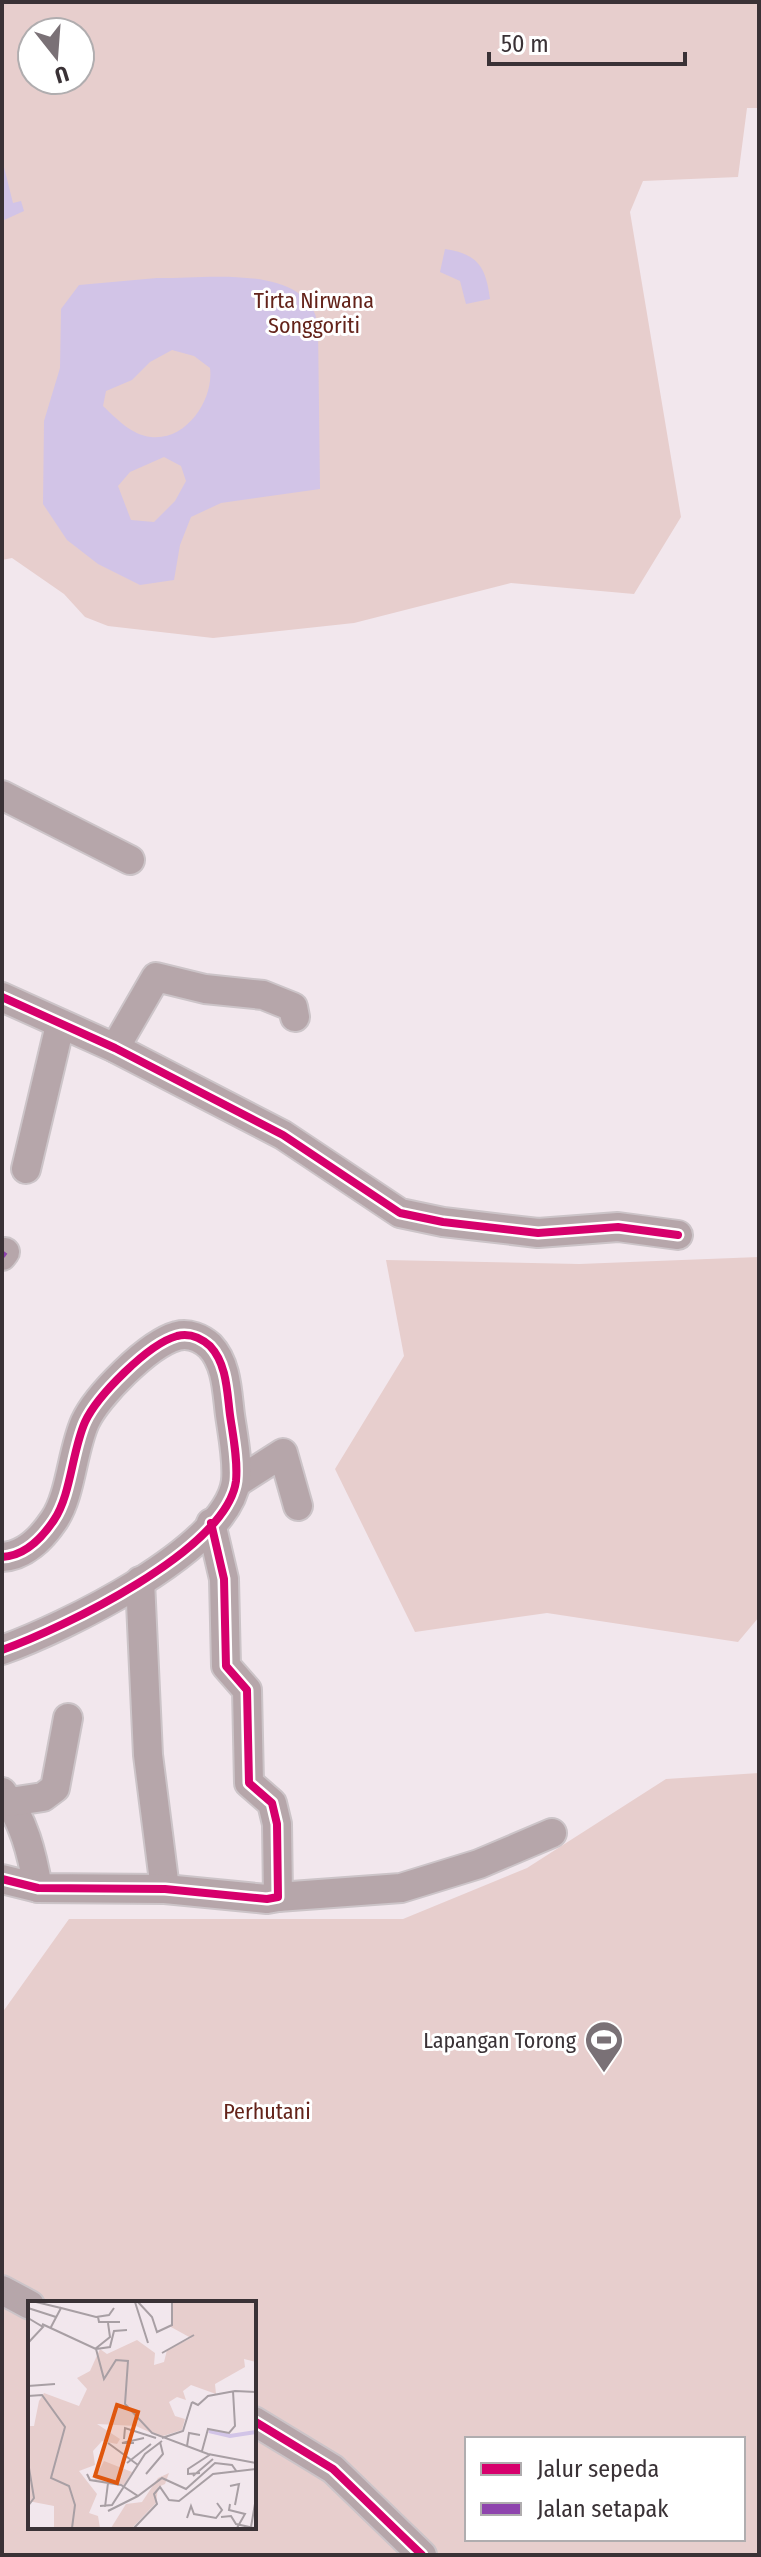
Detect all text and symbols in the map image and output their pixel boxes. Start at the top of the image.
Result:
north arrow [16,16,96,96]
scale bar [489,16,685,66]
text: 50 m [501,30,549,58]
text: U [52,60,72,89]
park label: Tirta Nirwana Songgoriti [254,287,374,339]
sports icon: Lapangan Torong [583,2019,625,2074]
place label: Lapangan Torong [423,2027,577,2054]
park label: Perhutani [223,2098,311,2125]
inset map [28,2301,256,2529]
legend [465,2437,745,2541]
text: Jalur sepeda [537,2455,659,2483]
text: Jalan setapak [537,2495,669,2523]

